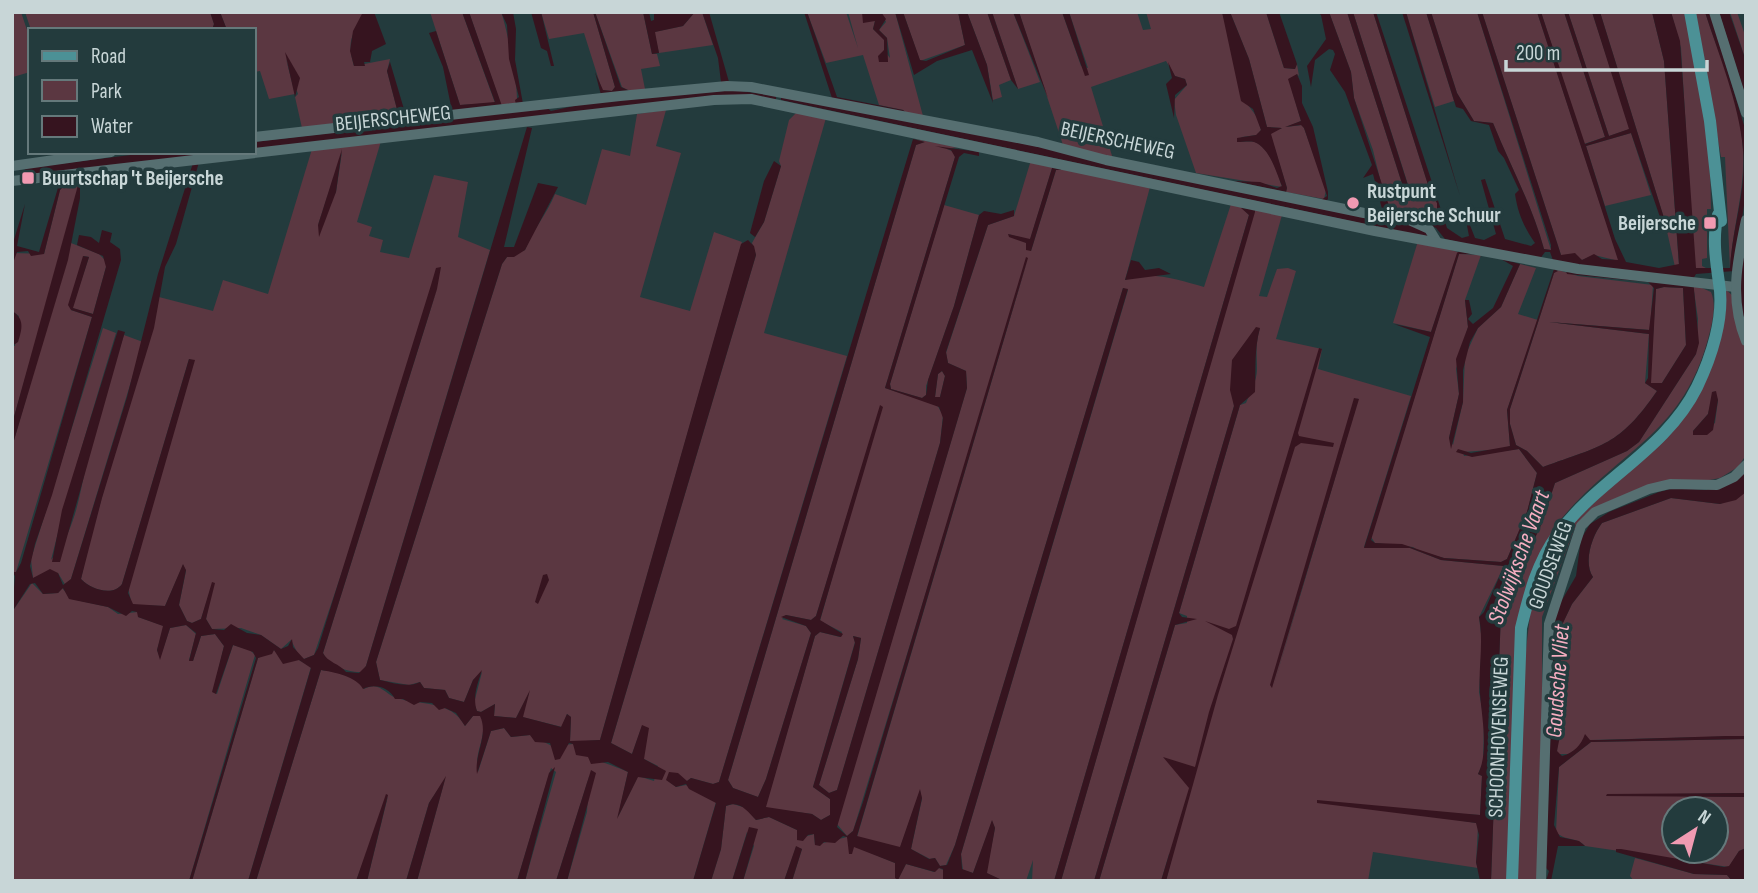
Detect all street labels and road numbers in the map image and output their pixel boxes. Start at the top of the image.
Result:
street label: BEIJERSCHEWEG [334,100,452,137]
street label: BEIJERSCHEWEG [1059,116,1177,165]
street label: GOUDSEWEG [1523,518,1578,613]
street label: SCHOONHOVENSEWEG [1483,656,1514,818]

